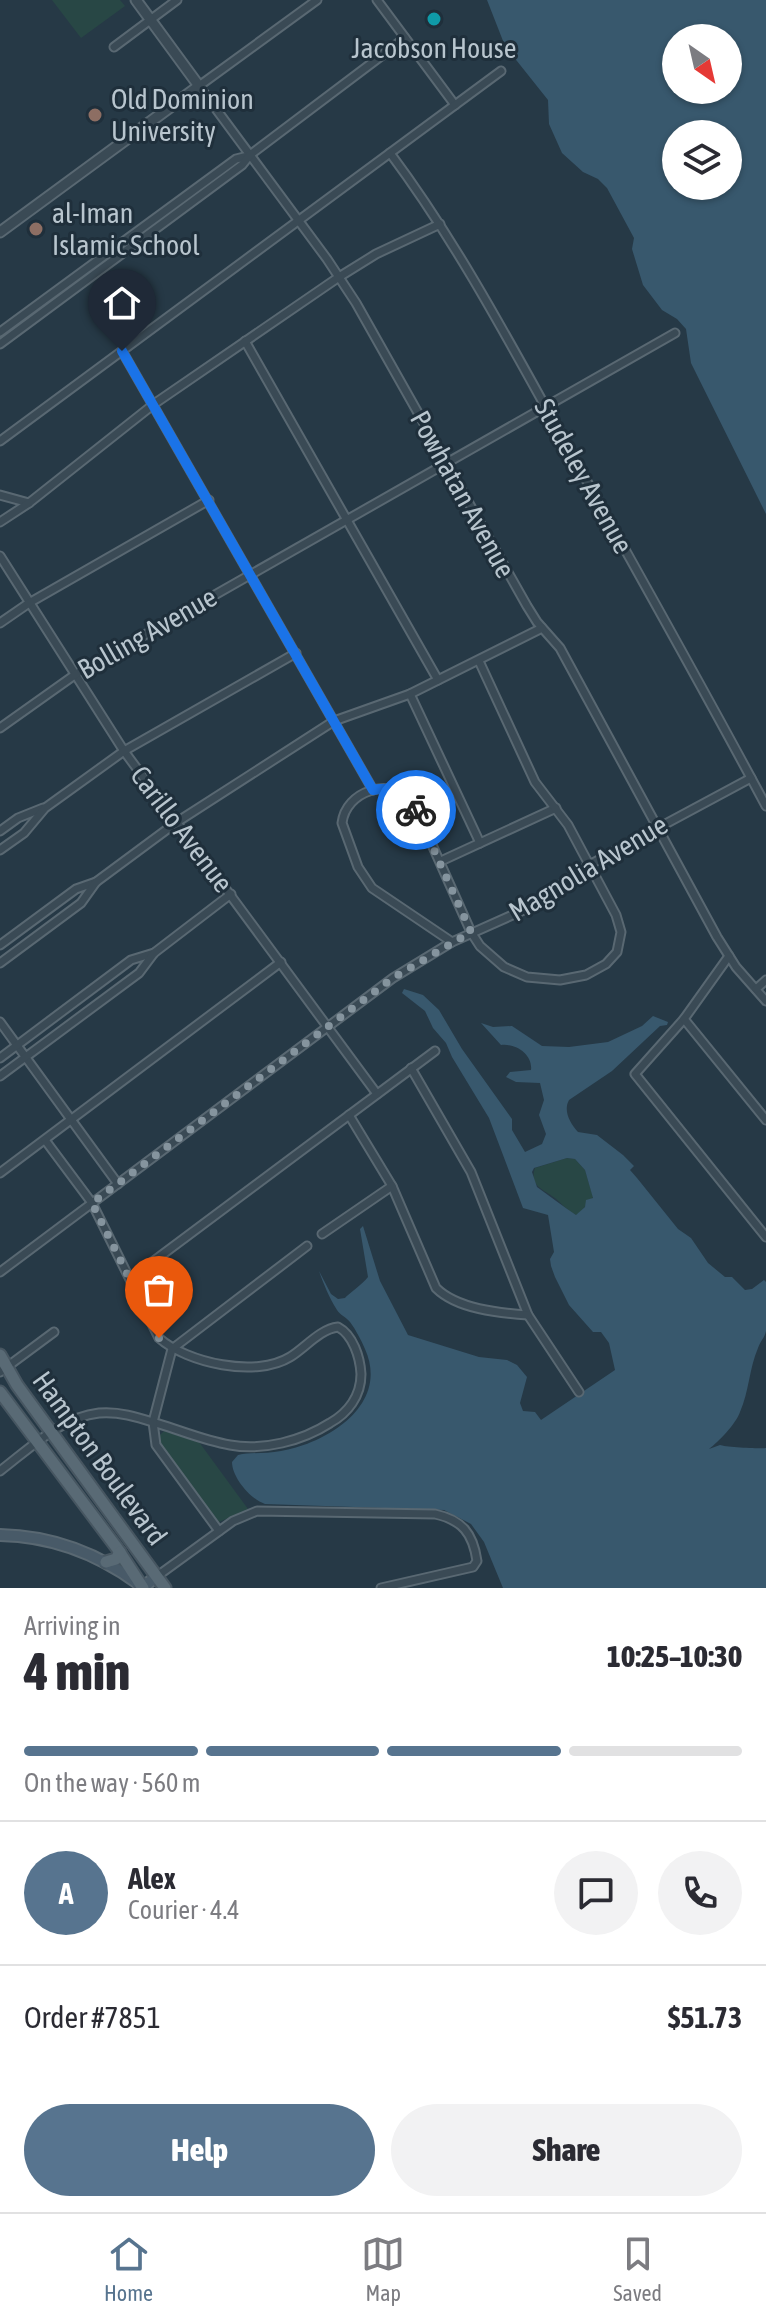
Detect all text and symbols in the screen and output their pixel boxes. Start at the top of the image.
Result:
marker: Jacobson House [425,10,443,28]
north arrow [662,24,742,104]
map controls [662,24,742,200]
place label: Jacobson House [352,32,516,64]
place label: Old Dominion University [111,83,254,147]
marker: Old Dominion University [86,106,104,124]
button: layers [662,120,742,200]
place label: al-Iman Islamic School [52,197,200,261]
marker: al-Iman Islamic School [27,220,45,238]
pin [88,269,156,351]
icon: home [100,281,144,325]
street label: Studeley Avenue [528,393,640,559]
street label: Powhatan Avenue [404,405,522,583]
street label: Bolling Avenue [72,580,222,686]
street label: Carillo Avenue [124,760,240,898]
courier [376,770,456,850]
icon: bike [394,788,438,832]
street label: Magnolia Avenue [503,808,673,928]
pin [125,1256,193,1338]
icon: bag [137,1268,181,1312]
street label: Hampton Boulevard [26,1365,174,1551]
text: Arriving in [24,1611,121,1641]
text: 10:25–10:30 [607,1639,742,1673]
text: 4 min [24,1641,130,1701]
text: On the way · 560 m [24,1768,201,1798]
button: chat [554,1851,638,1935]
button: phone [658,1851,742,1935]
text: Alex [128,1861,176,1895]
text: A [59,1876,73,1910]
text: Courier · 4.4 [128,1895,239,1925]
text: Order #7851 [24,2000,161,2034]
text: $51.73 [668,2000,742,2034]
button: Help [24,2104,375,2196]
button: Share [391,2104,742,2196]
tab: Home [104,2232,153,2306]
tab: Map [361,2232,405,2306]
tab: Saved [613,2232,662,2306]

